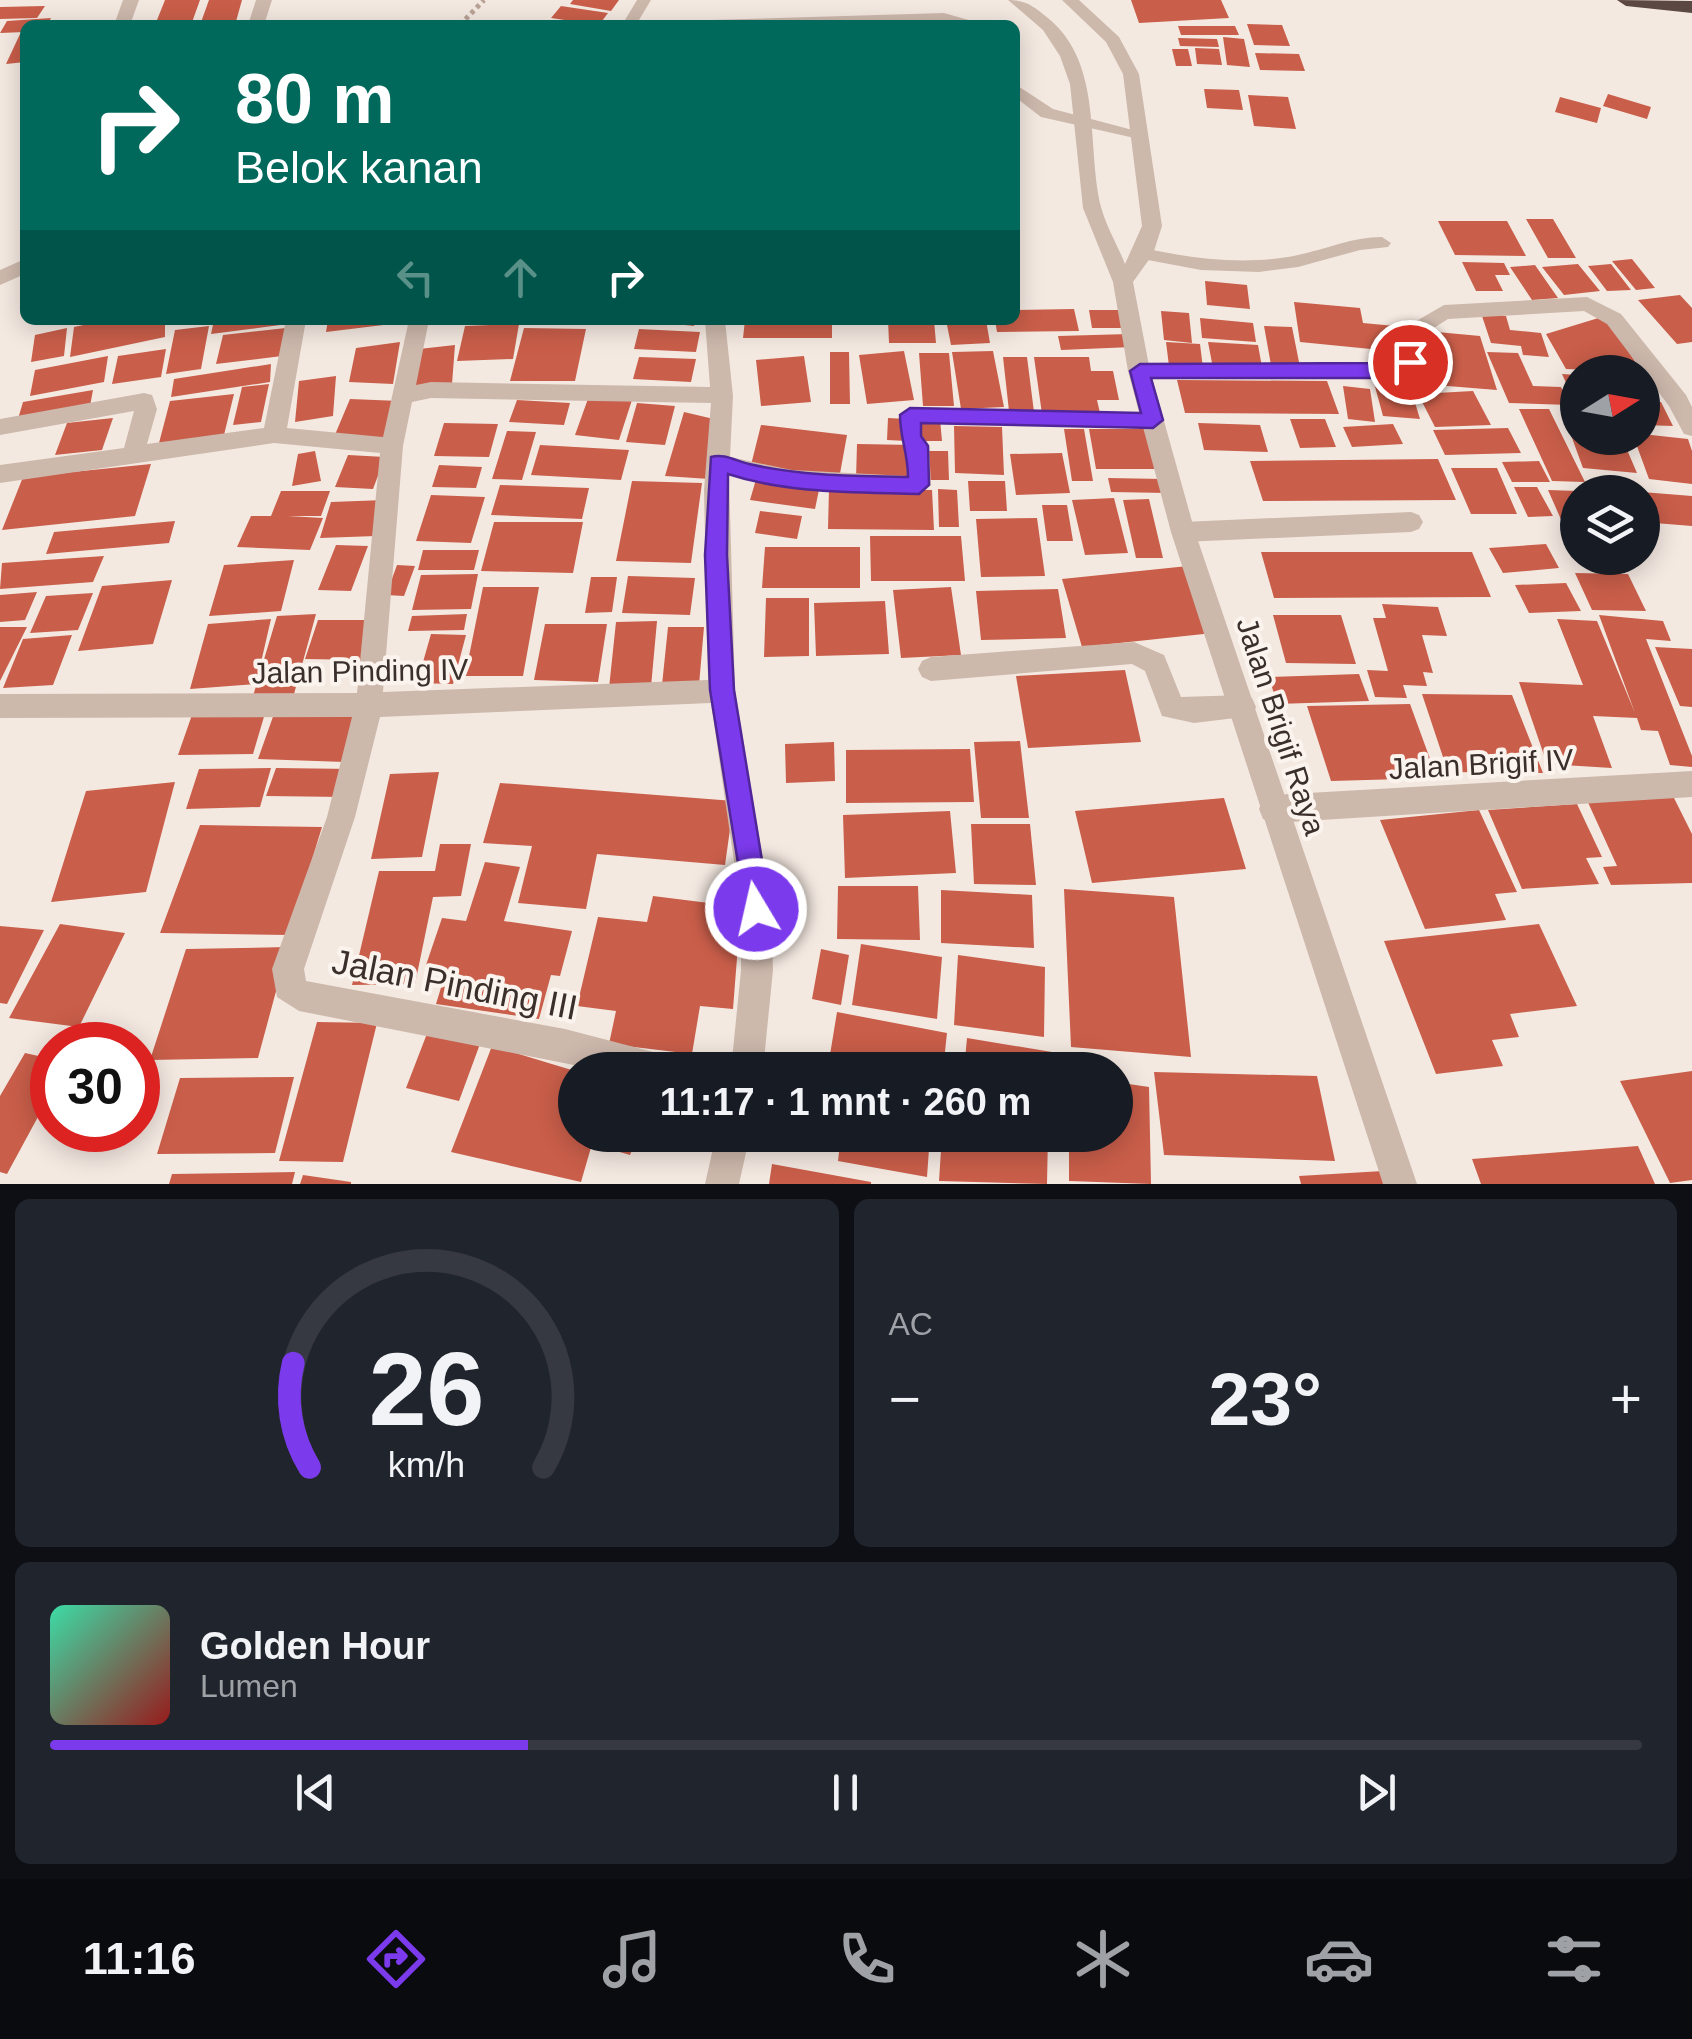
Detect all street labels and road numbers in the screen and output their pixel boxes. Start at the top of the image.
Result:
street label: Jalan Brigif Raya [1230,613,1332,839]
street label: Jalan Pinding IV [251,653,469,689]
street label: Jalan Brigif IV [1388,743,1574,785]
street label: Jalan Pinding III [329,941,581,1027]

